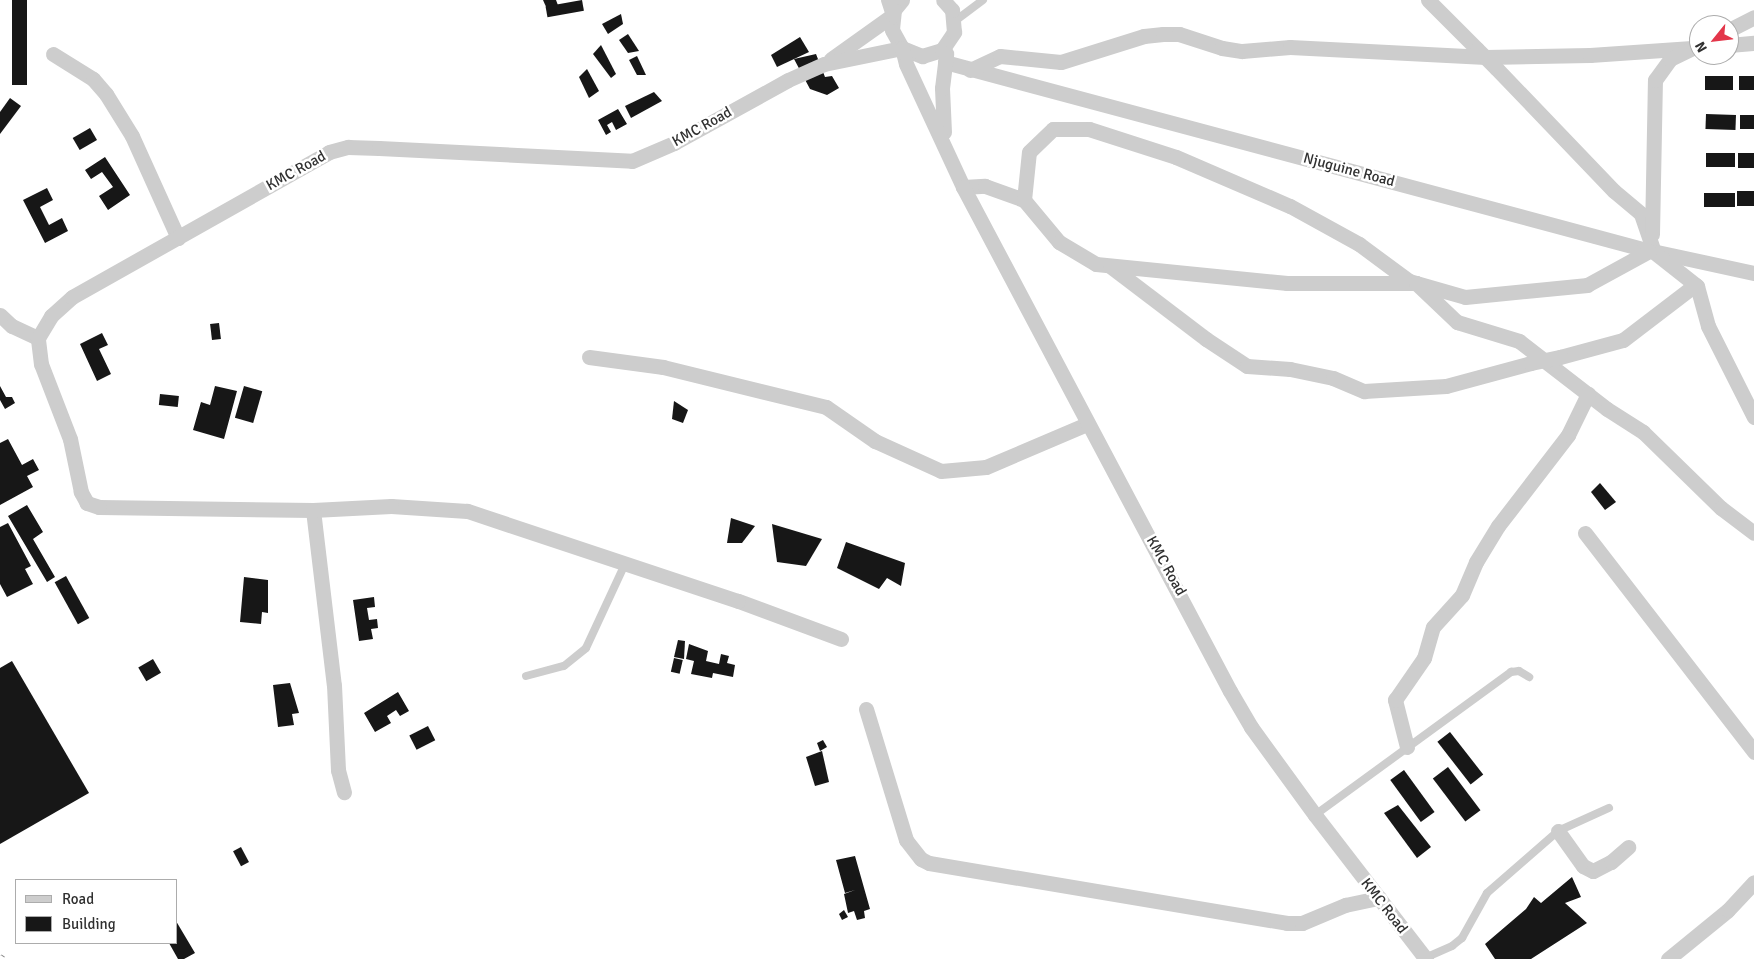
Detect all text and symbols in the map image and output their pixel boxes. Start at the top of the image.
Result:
north arrow [1689,15,1739,65]
text: N [1692,39,1711,55]
street label: KMC Road [669,103,735,151]
street label: KMC Road [263,147,329,195]
street label: Njuguine Road [1301,149,1397,191]
street label: KMC Road [1142,533,1190,599]
street label: KMC Road [1357,875,1411,937]
legend [15,879,178,944]
text: Road [62,890,94,908]
text: Building [62,915,116,933]

